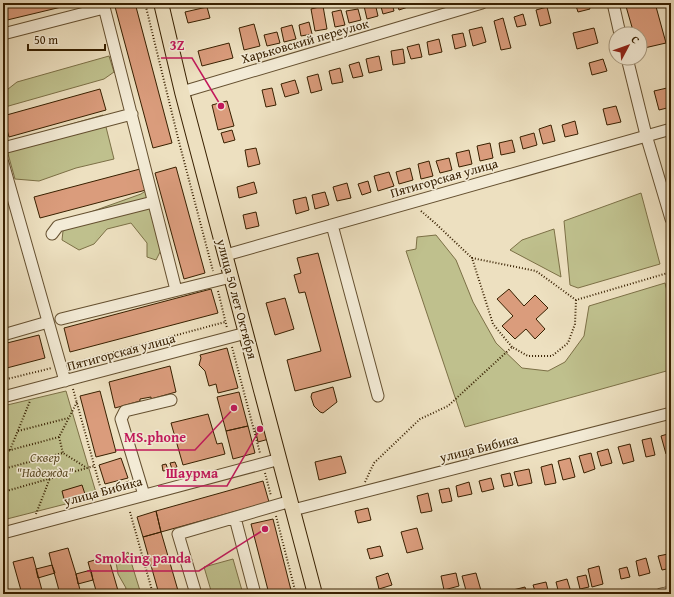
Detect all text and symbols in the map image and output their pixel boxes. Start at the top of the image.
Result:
street label: Харьковский переулок [239,14,371,68]
scale bar [28,26,105,52]
north arrow [608,26,648,66]
text: 50 m [34,31,58,48]
callout: 3Z [161,32,192,58]
text: С [627,32,644,47]
text: 3Z [170,35,185,55]
street label: Пятигорская улица [388,153,501,202]
street label: улица 50 лет Октября [212,236,262,362]
street label: Пятигорская улица [65,328,178,376]
callout: MS.phone [116,424,195,450]
text: MS.phone [124,427,186,447]
street label: улица Бибика [437,429,521,467]
park label: Сквер "Надежда" [17,448,73,482]
callout: Шаурма [158,460,227,486]
text: Шаурма [166,463,219,483]
street label: улица Бибика [61,471,145,511]
callout: Smoking panda [87,545,199,571]
text: Smoking panda [95,548,192,568]

